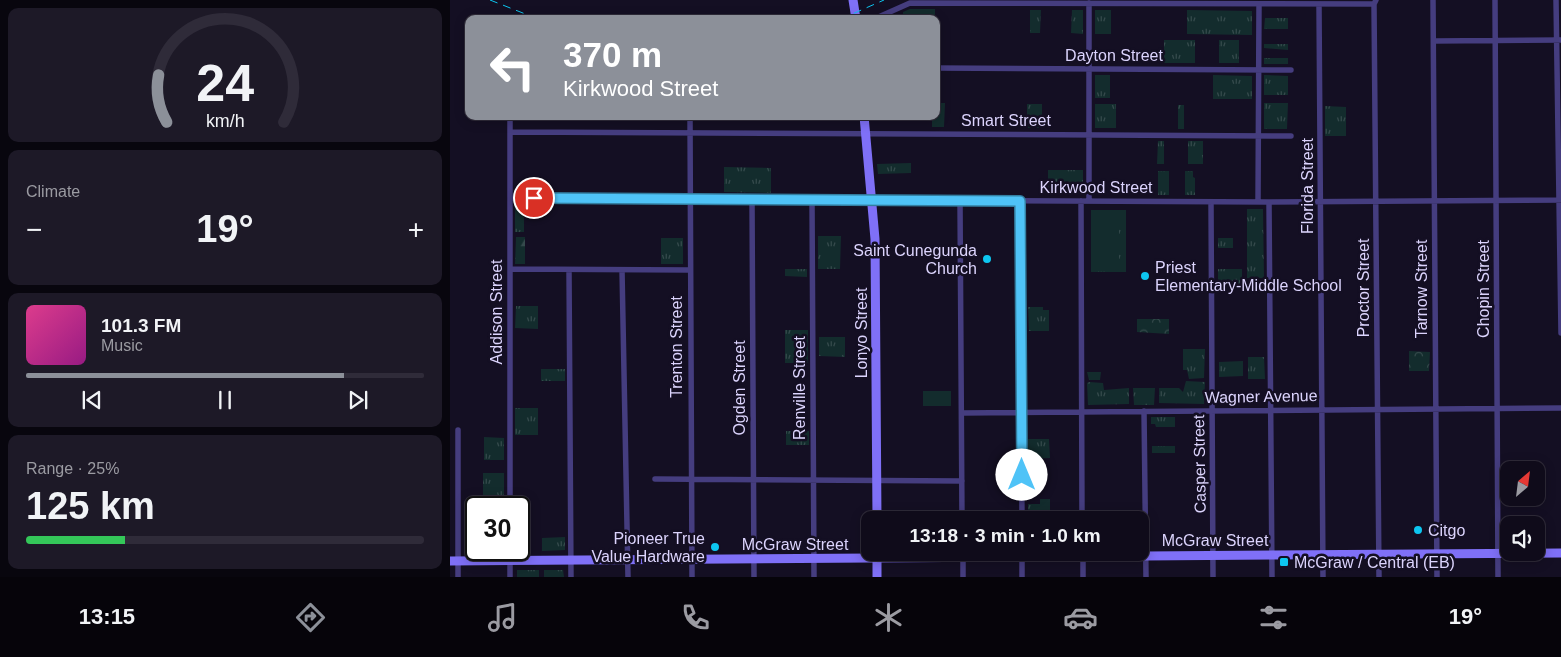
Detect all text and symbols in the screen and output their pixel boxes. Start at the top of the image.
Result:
icon: left [480,35,545,100]
text: 370 m [563,35,662,74]
street label: Dayton Street [1065,47,1163,64]
text: 24 [196,54,254,112]
text: Kirkwood Street [563,76,718,101]
text: km/h [206,111,244,131]
street label: Smart Street [961,112,1051,129]
street label: Florida Street [1299,137,1316,234]
pin [513,177,555,219]
street label: Kirkwood Street [1040,179,1153,196]
text: Climate [26,183,80,200]
icon: arrive [520,184,548,212]
text: 19° [196,208,254,250]
text: − [26,214,42,245]
text: + [408,214,424,245]
street label: Proctor Street [1355,238,1372,337]
street label: Tarnow Street [1413,239,1430,338]
street label: Chopin Street [1475,240,1492,338]
place label: Saint Cunegunda Church [853,242,977,277]
marker: Saint Cunegunda Church [981,253,993,265]
street label: Addison Street [488,259,505,364]
place label: Priest Elementary‑Middle School [1155,259,1342,294]
marker: Priest Elementary‑Middle School [1139,270,1151,282]
street label: Lonyo Street [853,287,870,378]
street label: Trenton Street [668,296,685,398]
text: 101.3 FM [101,315,181,336]
street label: Renville Street [791,335,808,440]
text: Music [101,337,143,354]
street label: Ogden Street [731,340,748,436]
icon: previous [78,386,106,414]
icon: pause [211,386,239,414]
icon: next [344,386,372,414]
street label: Wagner Avenue [1204,387,1318,406]
street label: Casper Street [1190,414,1209,513]
position arrow [995,448,1047,500]
text: Range · 25% [26,460,119,477]
north arrow [1500,461,1545,506]
map controls [1500,461,1545,561]
text: 125 km [26,485,155,527]
speed limit sign: 30 [465,496,530,561]
button: sound [1500,516,1545,561]
place label: Citgo [1428,522,1465,539]
marker: Citgo [1412,524,1424,536]
text: 13:18 · 3 min · 1.0 km [909,525,1101,546]
place label: Pioneer True Value Hardware [591,530,705,565]
street label: McGraw Street [1162,532,1269,549]
street label: McGraw Street [742,536,849,553]
marker: Pioneer True Value Hardware [709,541,721,553]
place label: McGraw / Central (EB) [1294,554,1455,571]
marker: McGraw / Central (EB) [1278,556,1290,568]
icon: directions [293,600,328,635]
icon: music [485,600,520,635]
icon: phone [678,600,713,635]
icon: climate [871,600,906,635]
icon: car [1063,600,1098,635]
icon: filters [1256,600,1291,635]
text: 13:15 [79,604,135,629]
text: 19° [1449,604,1482,629]

